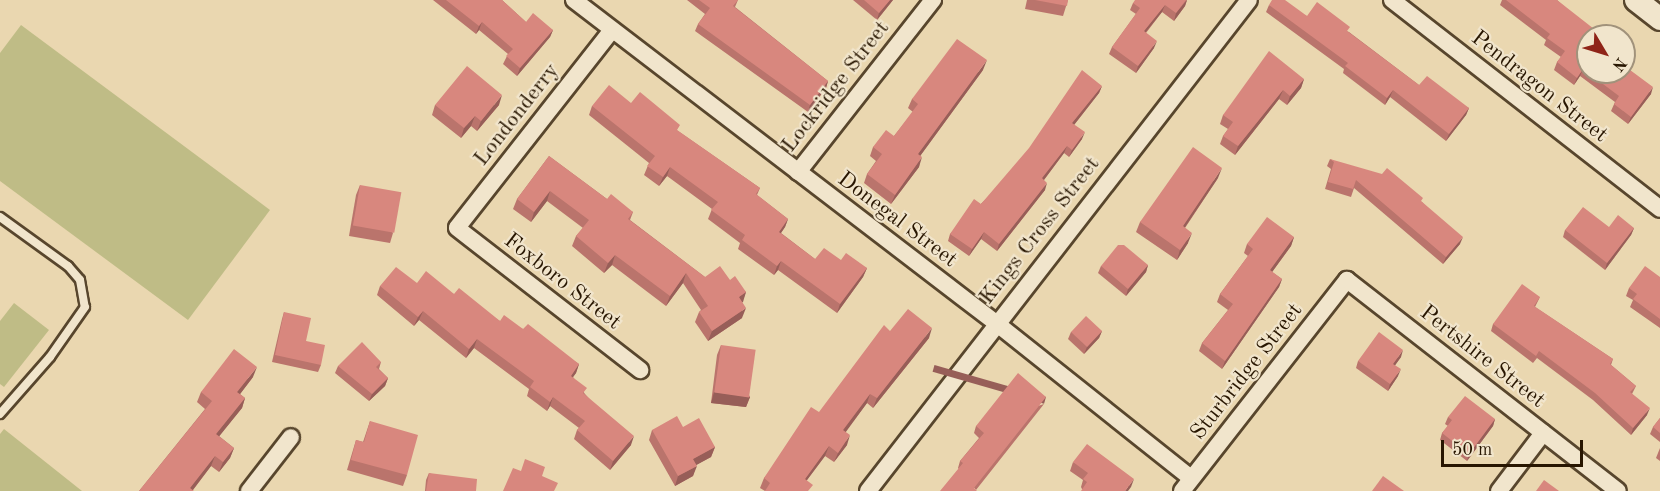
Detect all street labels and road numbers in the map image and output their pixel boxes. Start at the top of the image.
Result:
street label: Lockridge Street [776,16,896,158]
street label: Pendragon Street [1465,25,1613,149]
street label: Londonderry [469,58,565,172]
street label: Kings Cross Street [974,152,1106,310]
street label: Donegal Street [832,166,962,274]
street label: Foxboro Street [498,228,626,336]
street label: Sturbridge Street [1185,298,1309,446]
street label: Pertshire Street [1414,300,1550,414]

